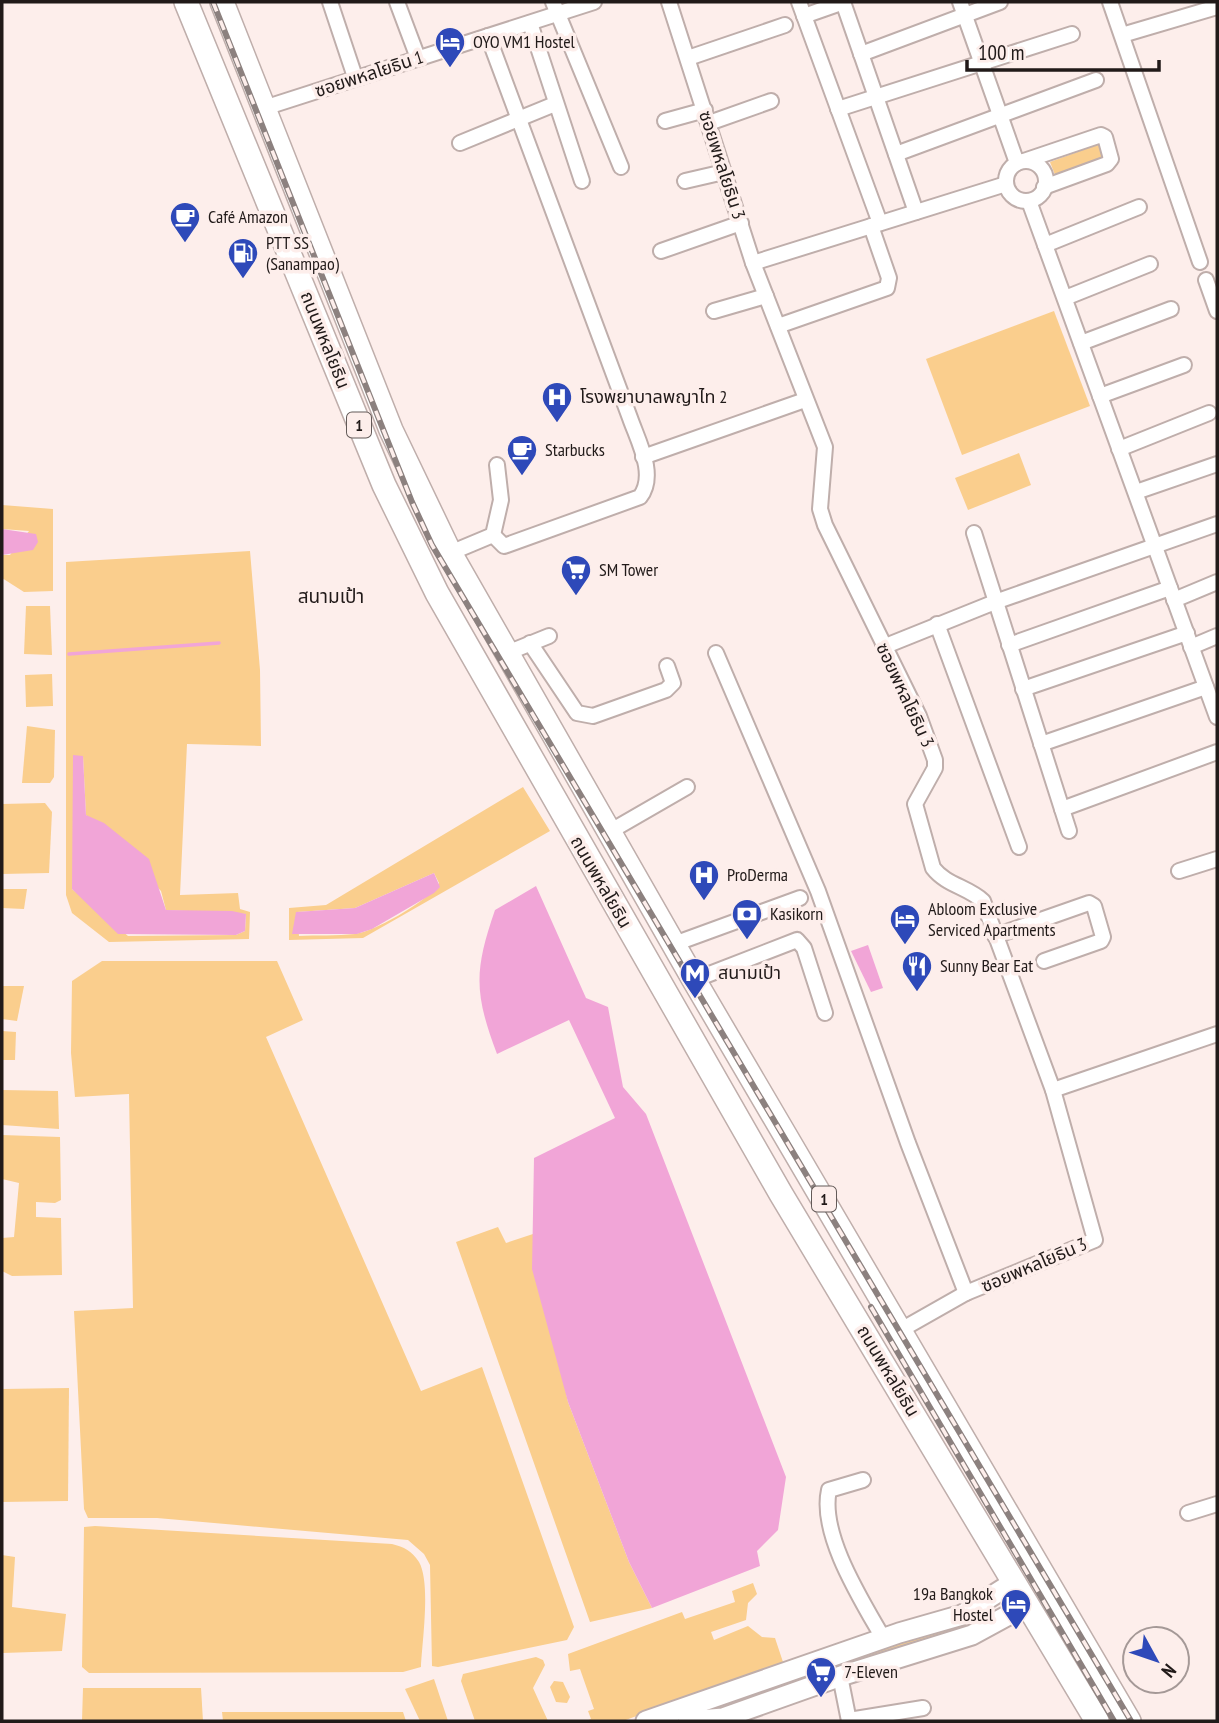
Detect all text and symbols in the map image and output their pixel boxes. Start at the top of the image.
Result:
hotel icon: OYO VM1 Hostel [433,25,467,69]
scale bar [967,28,1160,72]
place label: OYO VM1 Hostel [473,30,576,53]
text: 100 m [978,39,1024,66]
street label: ซอยพหลโยธิน 1 [312,45,426,102]
street label: ซอยพหลโยธิน 3 [694,108,751,222]
cafe icon: Café Amazon [168,200,202,244]
place label: Café Amazon [208,205,288,228]
place label: PTT SS (Sanampao) [266,231,340,275]
fuel station icon: PTT SS (Sanampao) [226,236,260,280]
street label: ถนนพหลโยธิน [296,288,355,392]
hospital icon: โรงพยาบาลพญาไท 2 [540,380,574,424]
place label: โรงพยาบาลพญาไท 2 [580,385,727,408]
road number: 1 [347,412,371,438]
cafe icon: Starbucks [505,433,539,477]
place label: Starbucks [545,438,605,461]
supermarket icon: SM Tower [559,553,593,597]
place label: SM Tower [599,558,658,581]
district label: สนามเป้า [298,584,364,608]
street label: ซอยพหลโยธิน 3 [871,639,940,751]
street label: ถนนพหลโยธิน [566,831,637,932]
hospital icon: ProDerma [687,858,721,902]
place label: ProDerma [727,863,788,886]
bank icon: Kasikorn [730,897,764,941]
place label: Abloom Exclusive Serviced Apartments [928,897,1056,941]
place label: Kasikorn [770,902,823,925]
hotel icon: Abloom Exclusive Serviced Apartments [888,902,922,946]
restaurant icon: Sunny Bear Eat [900,949,934,993]
place label: Sunny Bear Eat [940,954,1033,977]
metro station icon: สนามเป้า [678,956,712,1000]
place label: สนามเป้า [718,961,781,984]
road number: 1 [812,1186,836,1212]
street label: ซอยพหลโยธิน 3 [977,1232,1090,1297]
street label: ถนนพหลโยธิน [852,1321,925,1421]
place label: 19a Bangkok Hostel [913,1582,994,1626]
hotel icon: 19a Bangkok Hostel [999,1587,1033,1631]
north arrow [1121,1625,1191,1695]
supermarket icon: 7-Eleven [804,1655,838,1699]
text: N [1157,1659,1182,1683]
place label: 7-Eleven [844,1660,898,1683]

